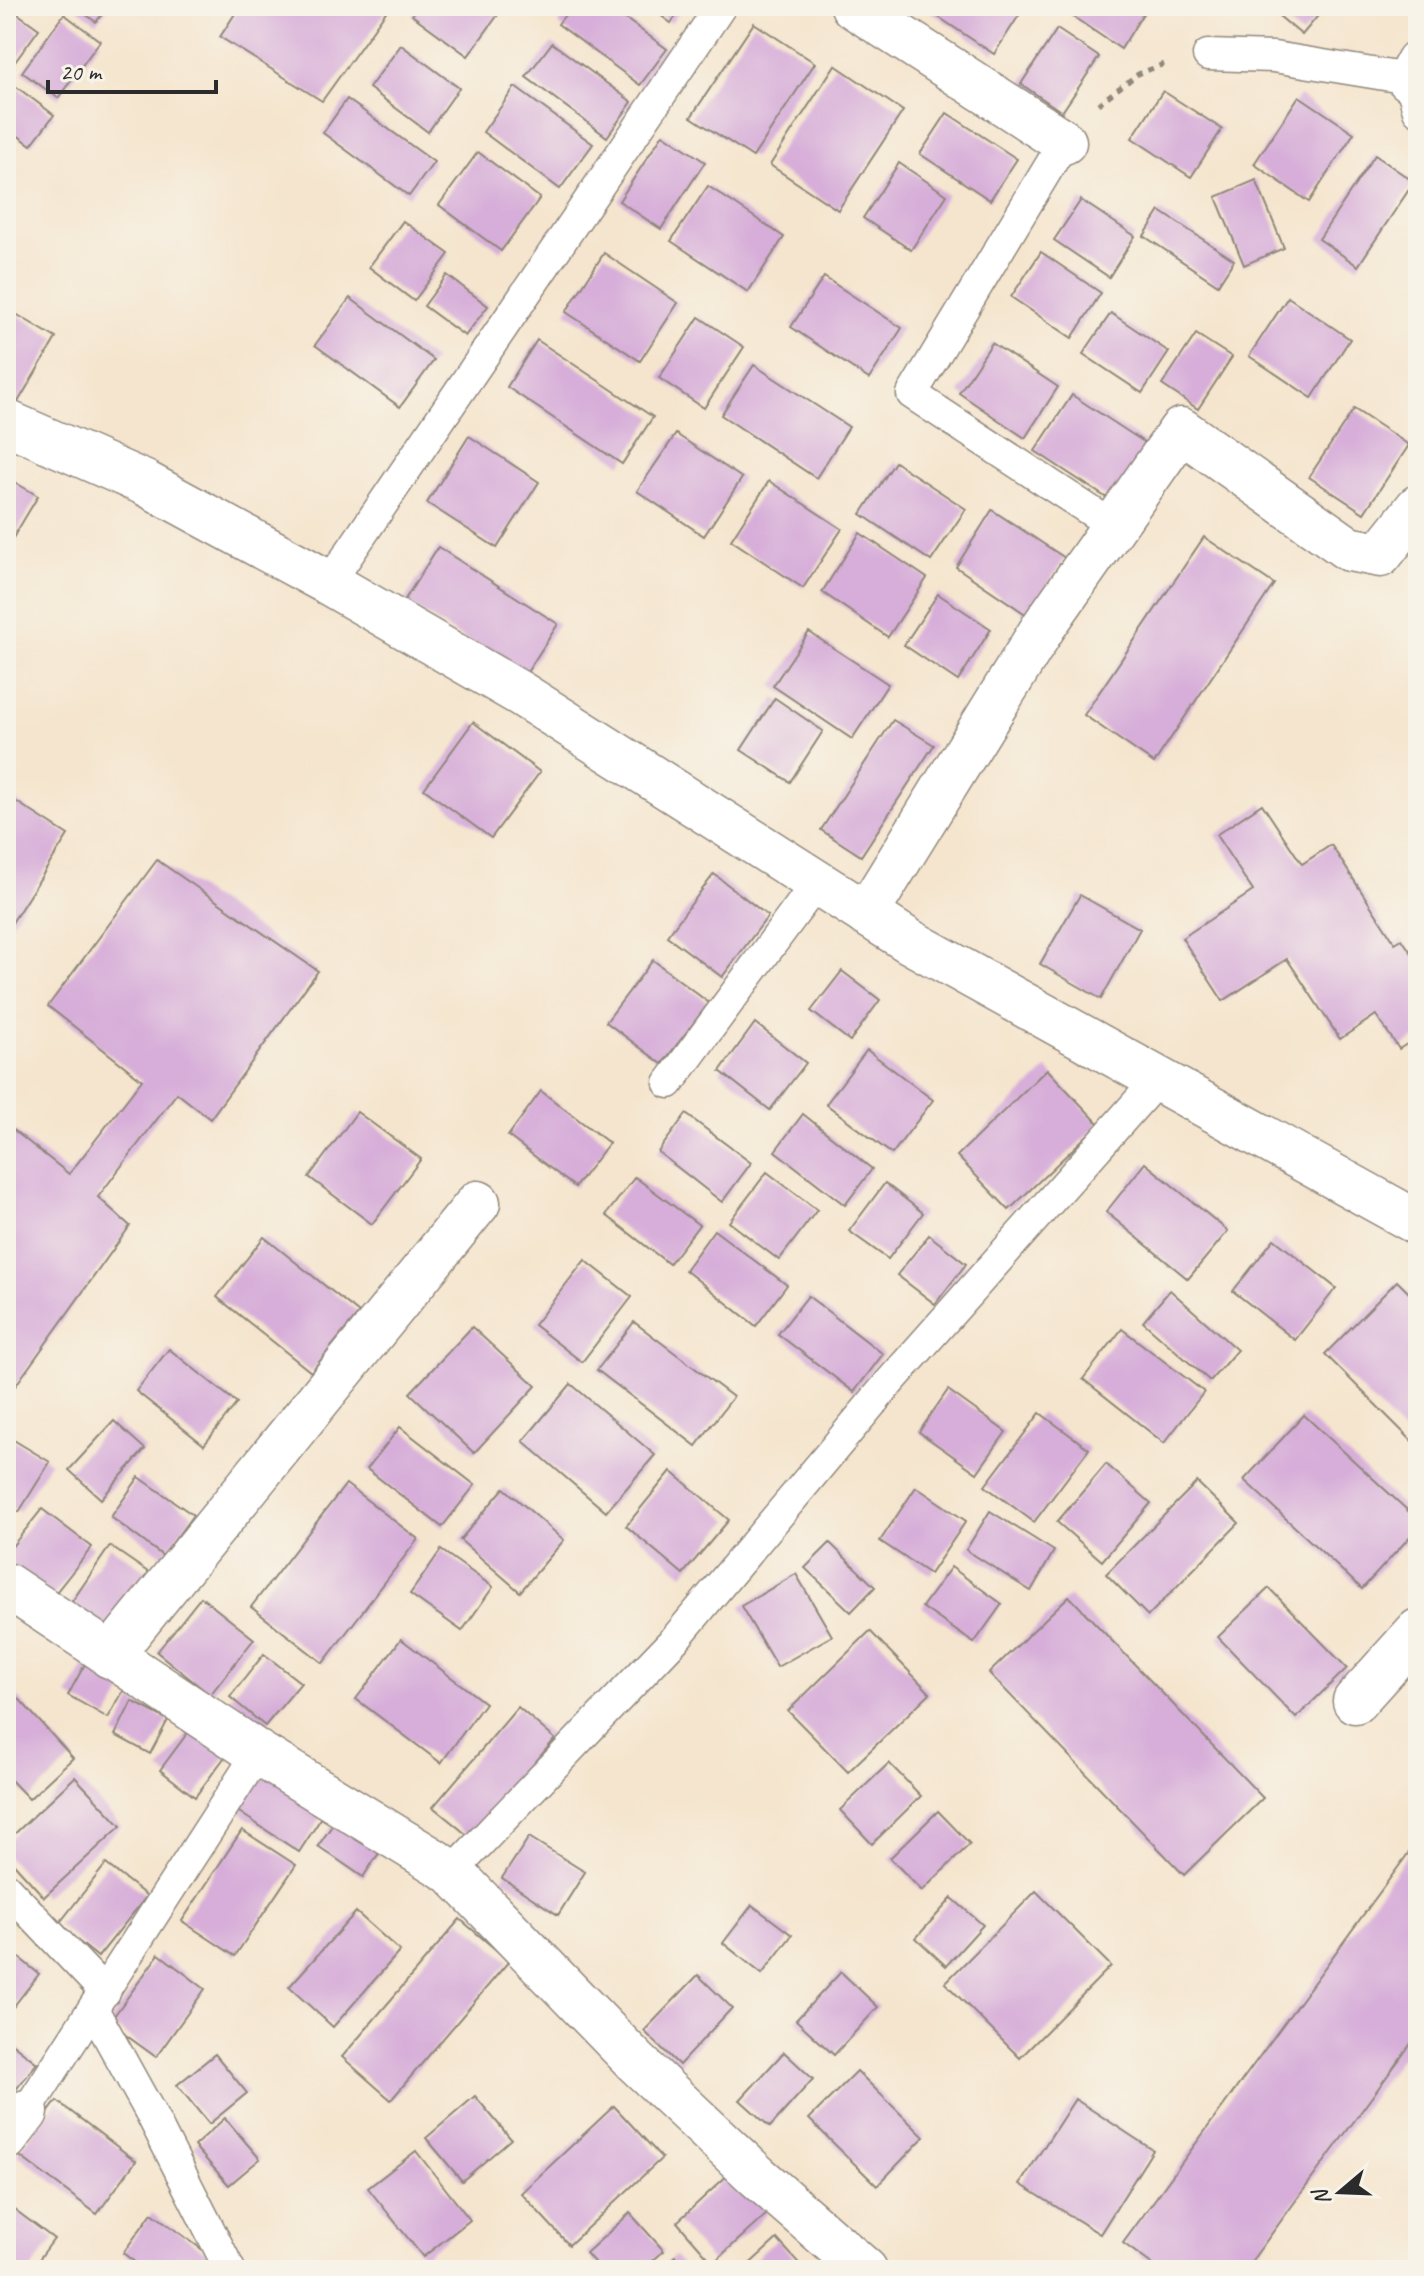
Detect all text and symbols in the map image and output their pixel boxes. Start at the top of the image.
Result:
scale bar [48,44,216,94]
text: 20 m [60,57,103,87]
north arrow [1300,2152,1380,2232]
text: N [1305,2184,1337,2209]

